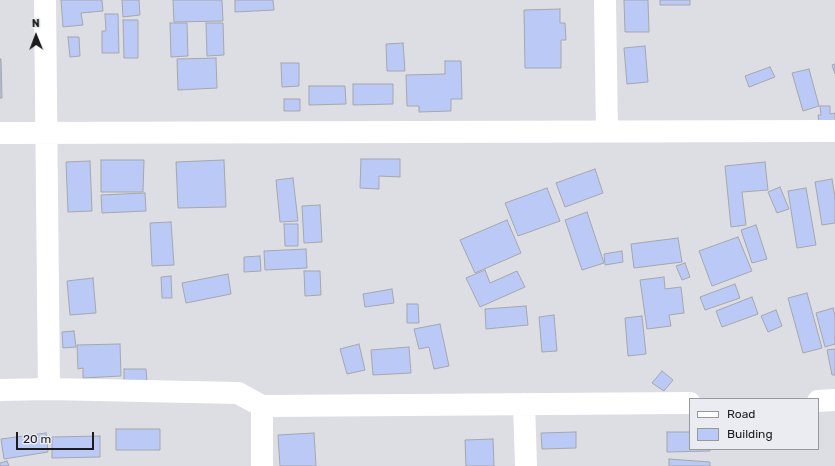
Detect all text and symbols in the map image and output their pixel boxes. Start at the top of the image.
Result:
north arrow [16,16,56,56]
text: N [32,17,40,30]
legend [689,398,819,450]
text: Road [727,407,755,421]
scale bar [18,424,96,450]
text: Building [727,427,773,441]
text: 20 m [23,432,51,446]

